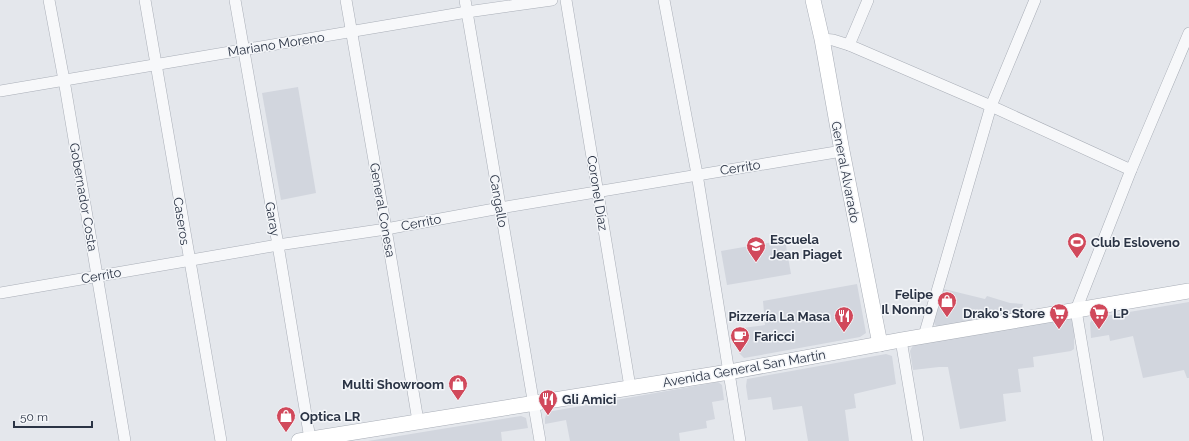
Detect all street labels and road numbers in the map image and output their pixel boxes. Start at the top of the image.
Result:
street label: Mariano Moreno [227,29,326,60]
street label: General Alvarado [828,120,863,224]
street label: Gobernador Costa [67,142,100,252]
street label: Coronel Díaz [584,154,611,232]
street label: Cerrito [719,157,761,178]
street label: General Conesa [367,162,398,258]
street label: Cangallo [486,173,511,229]
street label: Caseros [170,196,193,246]
street label: Garay [262,201,283,238]
street label: Cerrito [400,211,443,234]
street label: Cerrito [80,265,123,286]
street label: Avenida General San Martín [661,347,827,390]

